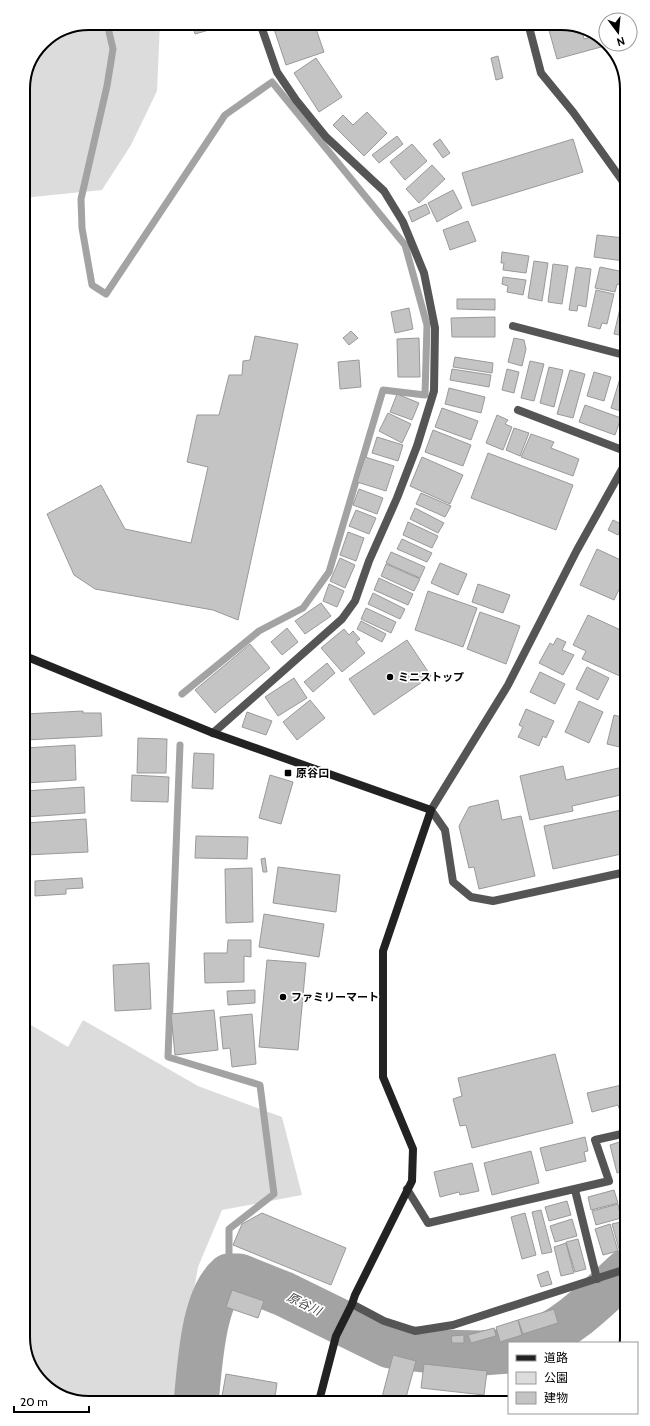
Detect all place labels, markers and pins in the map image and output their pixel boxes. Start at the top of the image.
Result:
place label: ミニストップ [398,670,464,684]
marker: ミニストップ [385,672,395,682]
place label: 原谷口 [296,766,329,780]
marker: 原谷口 [283,768,293,778]
place label: ファミリーマート [291,990,379,1004]
marker: ファミリーマート [278,992,288,1002]

